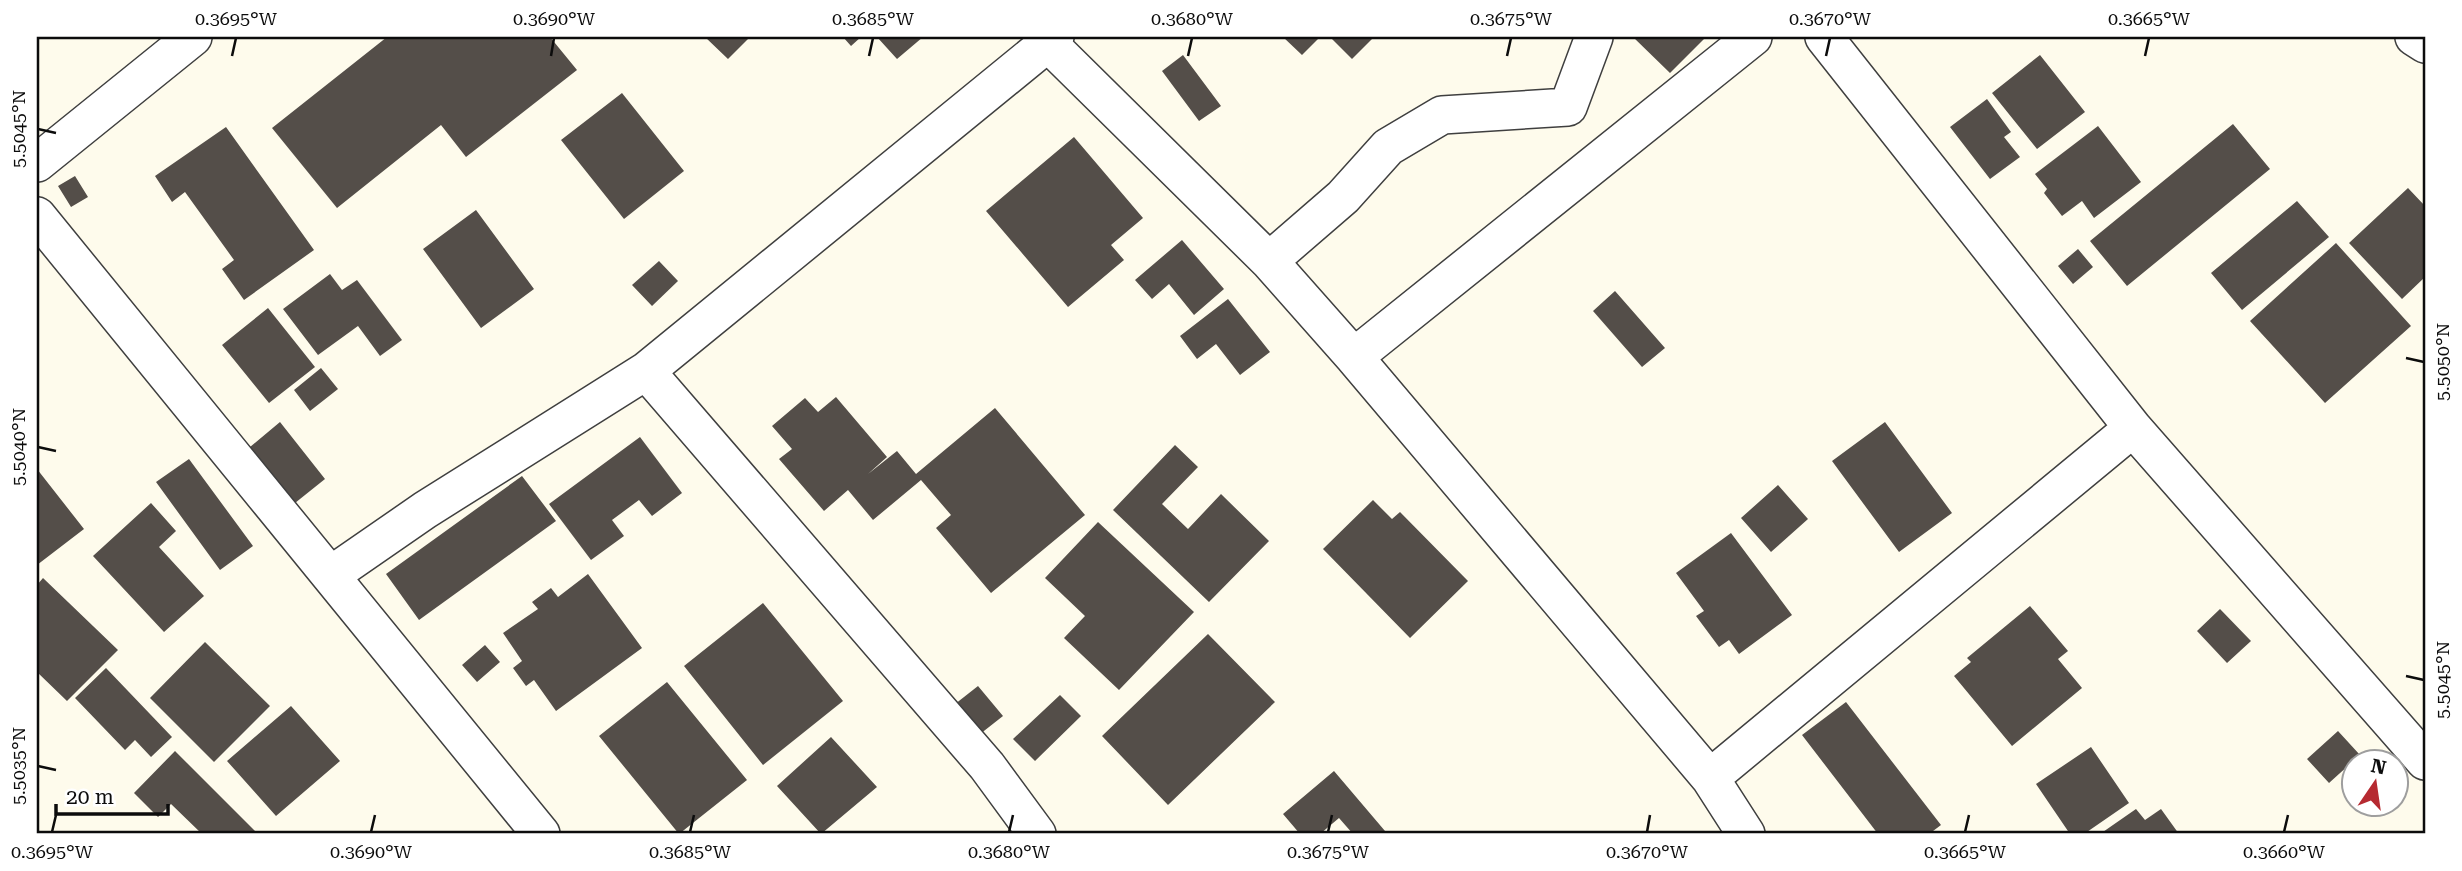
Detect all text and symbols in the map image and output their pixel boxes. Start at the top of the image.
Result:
text: 0.3695°W [195,8,278,29]
text: 0.3690°W [513,8,596,29]
text: 0.3685°W [832,8,915,29]
text: 0.3680°W [1151,8,1234,29]
text: 0.3675°W [1470,8,1553,29]
text: 0.3670°W [1789,8,1872,29]
text: 0.3665°W [2108,8,2191,29]
text: 5.5045°N [8,90,29,168]
text: 5.5050°N [2432,323,2453,401]
text: 5.5040°N [8,408,29,486]
text: 5.5045°N [2432,641,2453,719]
text: 5.5035°N [8,727,29,805]
north arrow [2340,748,2410,818]
text: N [2369,754,2389,780]
scale bar [56,773,168,817]
text: 20 m [66,785,114,809]
text: 0.3695°W [11,841,94,862]
text: 0.3690°W [330,841,413,862]
text: 0.3685°W [649,841,732,862]
text: 0.3680°W [968,841,1051,862]
text: 0.3675°W [1287,841,1370,862]
text: 0.3670°W [1606,841,1689,862]
text: 0.3665°W [1924,841,2007,862]
text: 0.3660°W [2243,841,2326,862]

